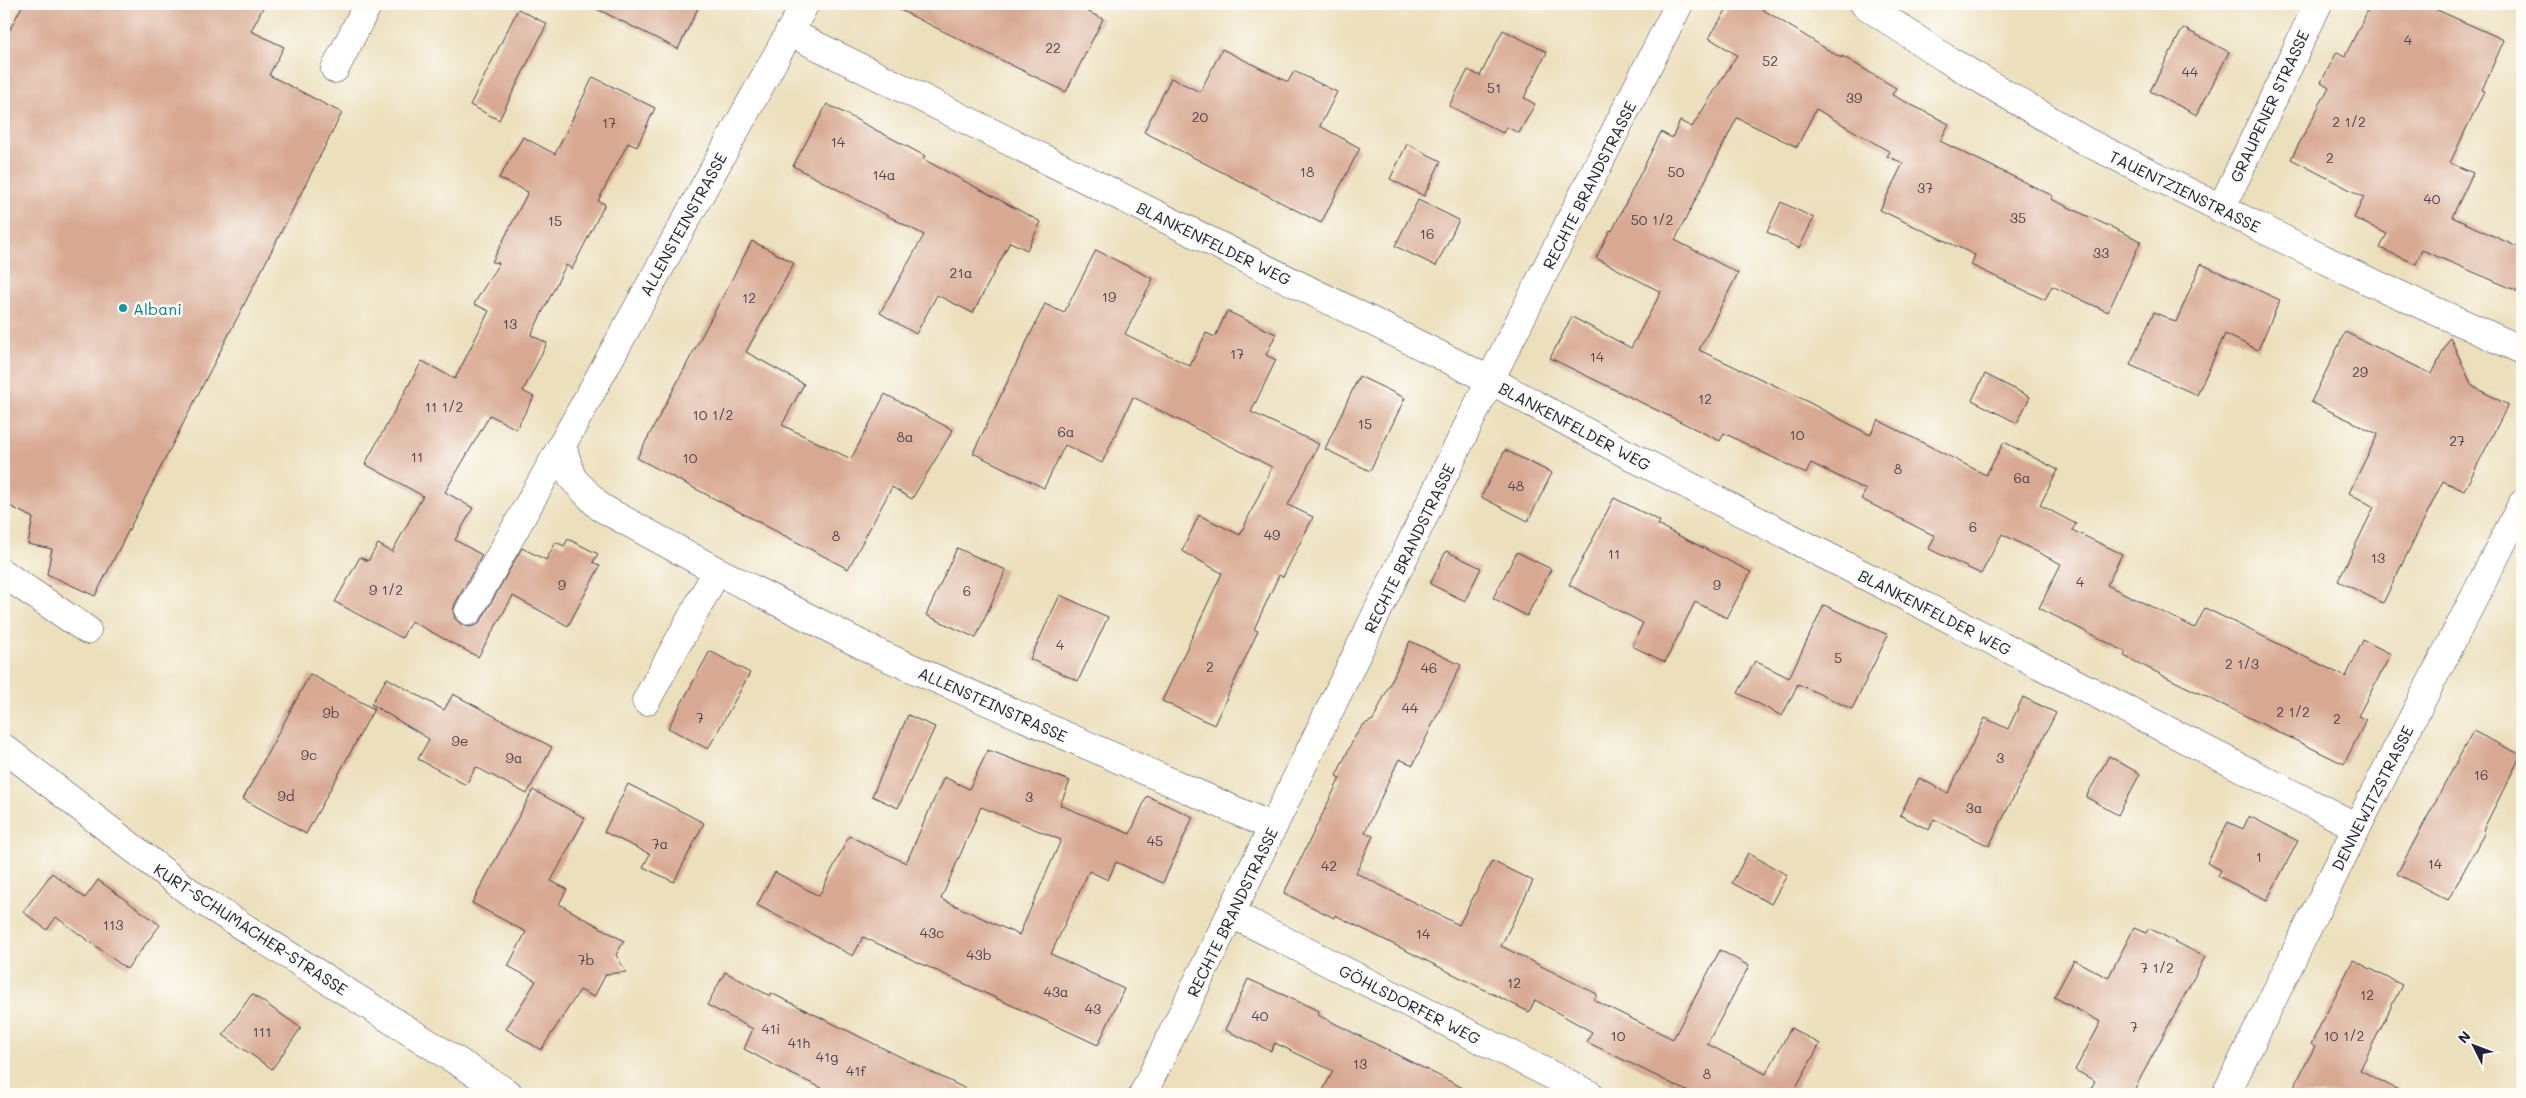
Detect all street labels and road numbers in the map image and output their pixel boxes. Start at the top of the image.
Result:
street label: GRAUPENER STRASSE [2224,27,2314,185]
street label: RECHTE BRANDSTRASSE [1537,97,1641,273]
street label: TAUENTZIENSTRASSE [2106,145,2264,237]
street label: ALLENSTEINSTRASSE [635,148,731,300]
street label: BLANKENFELDER WEG [1133,197,1295,290]
street label: BLANKENFELDER WEG [1495,377,1655,475]
street label: RECHTE BRANDSTRASSE [1359,460,1459,636]
street label: BLANKENFELDER WEG [1855,564,2015,660]
street label: ALLENSTEINSTRASSE [915,662,1071,746]
street label: DENNEWITZSTRASSE [2326,722,2418,874]
street label: RECHTE BRANDSTRASSE [1182,824,1282,1000]
street label: KURT-SCHUMACHER-STRASSE [150,858,352,1000]
street label: GÖHLSDORFER WEG [1336,959,1484,1049]

